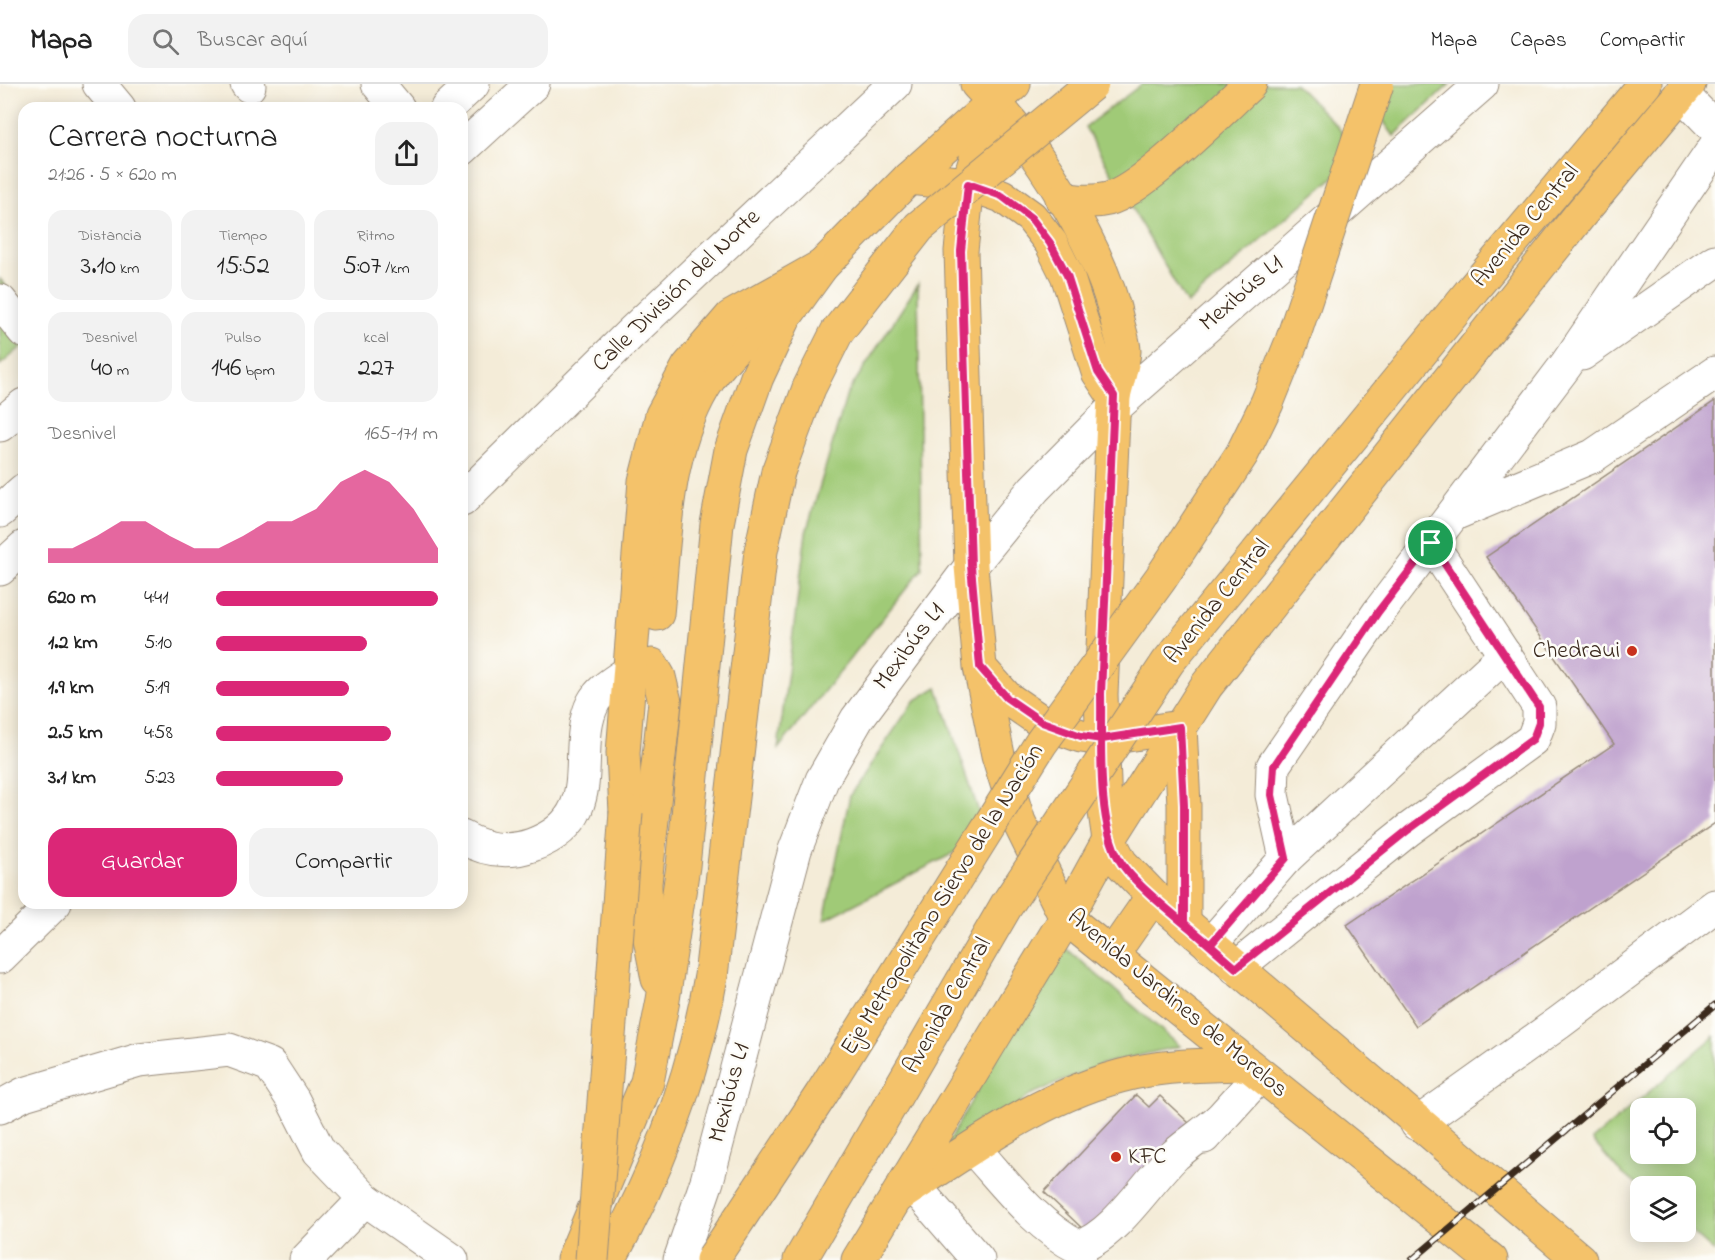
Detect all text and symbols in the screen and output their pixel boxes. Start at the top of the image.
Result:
search box [128,14,548,68]
text: Mapa [30,21,92,62]
icon: search [149,25,182,58]
text: Buscar aquí [197,25,307,57]
text: Mapa [1430,26,1477,56]
text: Capas [1510,26,1567,56]
text: Compartir [1600,26,1685,56]
text: Carrera nocturna [48,114,278,162]
button: share [375,122,438,185]
street label: Avenida Central [1464,156,1588,296]
text: 21:26 · 5 × 620 m [48,161,177,190]
street label: Calle División del Norte [585,201,769,381]
text: Distancia [78,224,142,248]
text: Tiempo [219,224,267,248]
text: Ritmo [357,224,395,248]
street label: Mexibús L1 [1192,247,1292,340]
text: 3.10 [81,248,116,286]
text: 15:52 [216,248,270,286]
text: 5:07 [342,248,381,286]
text: km [116,257,139,281]
text: /km [381,257,410,281]
text: Desnivel [83,326,137,350]
text: Pulso [225,326,261,350]
text: kcal [363,326,389,350]
text: 40 [91,350,113,388]
text: 146 [211,350,241,388]
text: 227 [358,350,394,388]
text: m [113,359,129,383]
text: bpm [241,359,275,383]
text: Desnivel [48,420,116,449]
text: 165–171 m [364,420,438,449]
pin [1405,517,1456,568]
icon: arrive [1414,526,1447,559]
street label: Avenida Central [1156,532,1280,672]
text: 620 m [48,584,96,613]
text: 4:41 [144,584,169,613]
street label: Mexibús L1 [865,596,955,698]
text: 1.2 km [48,629,98,658]
text: 5:10 [144,629,172,658]
place label: Chedraui [1533,634,1620,669]
marker: Chedraui [1625,644,1639,658]
text: 1.9 km [48,674,94,703]
text: 5:19 [144,674,170,703]
text: 2.5 km [48,719,103,748]
text: 4:58 [144,719,173,748]
street label: Eje Metropolitano Siervo de la Nación [832,738,1054,1062]
text: 3.1 km [48,764,96,793]
text: 5:23 [144,764,175,793]
button: Guardar [48,828,237,897]
button: Compartir [249,828,438,897]
street label: Avenida Jardines de Morelos [1059,901,1295,1107]
street label: Avenida Central [895,931,1001,1081]
street label: Mexibús L1 [700,1039,760,1147]
map controls [1630,1098,1696,1242]
button: locate [1630,1098,1696,1164]
place label: KFC [1128,1140,1166,1175]
marker: KFC [1109,1150,1123,1164]
button: layers [1630,1176,1696,1242]

